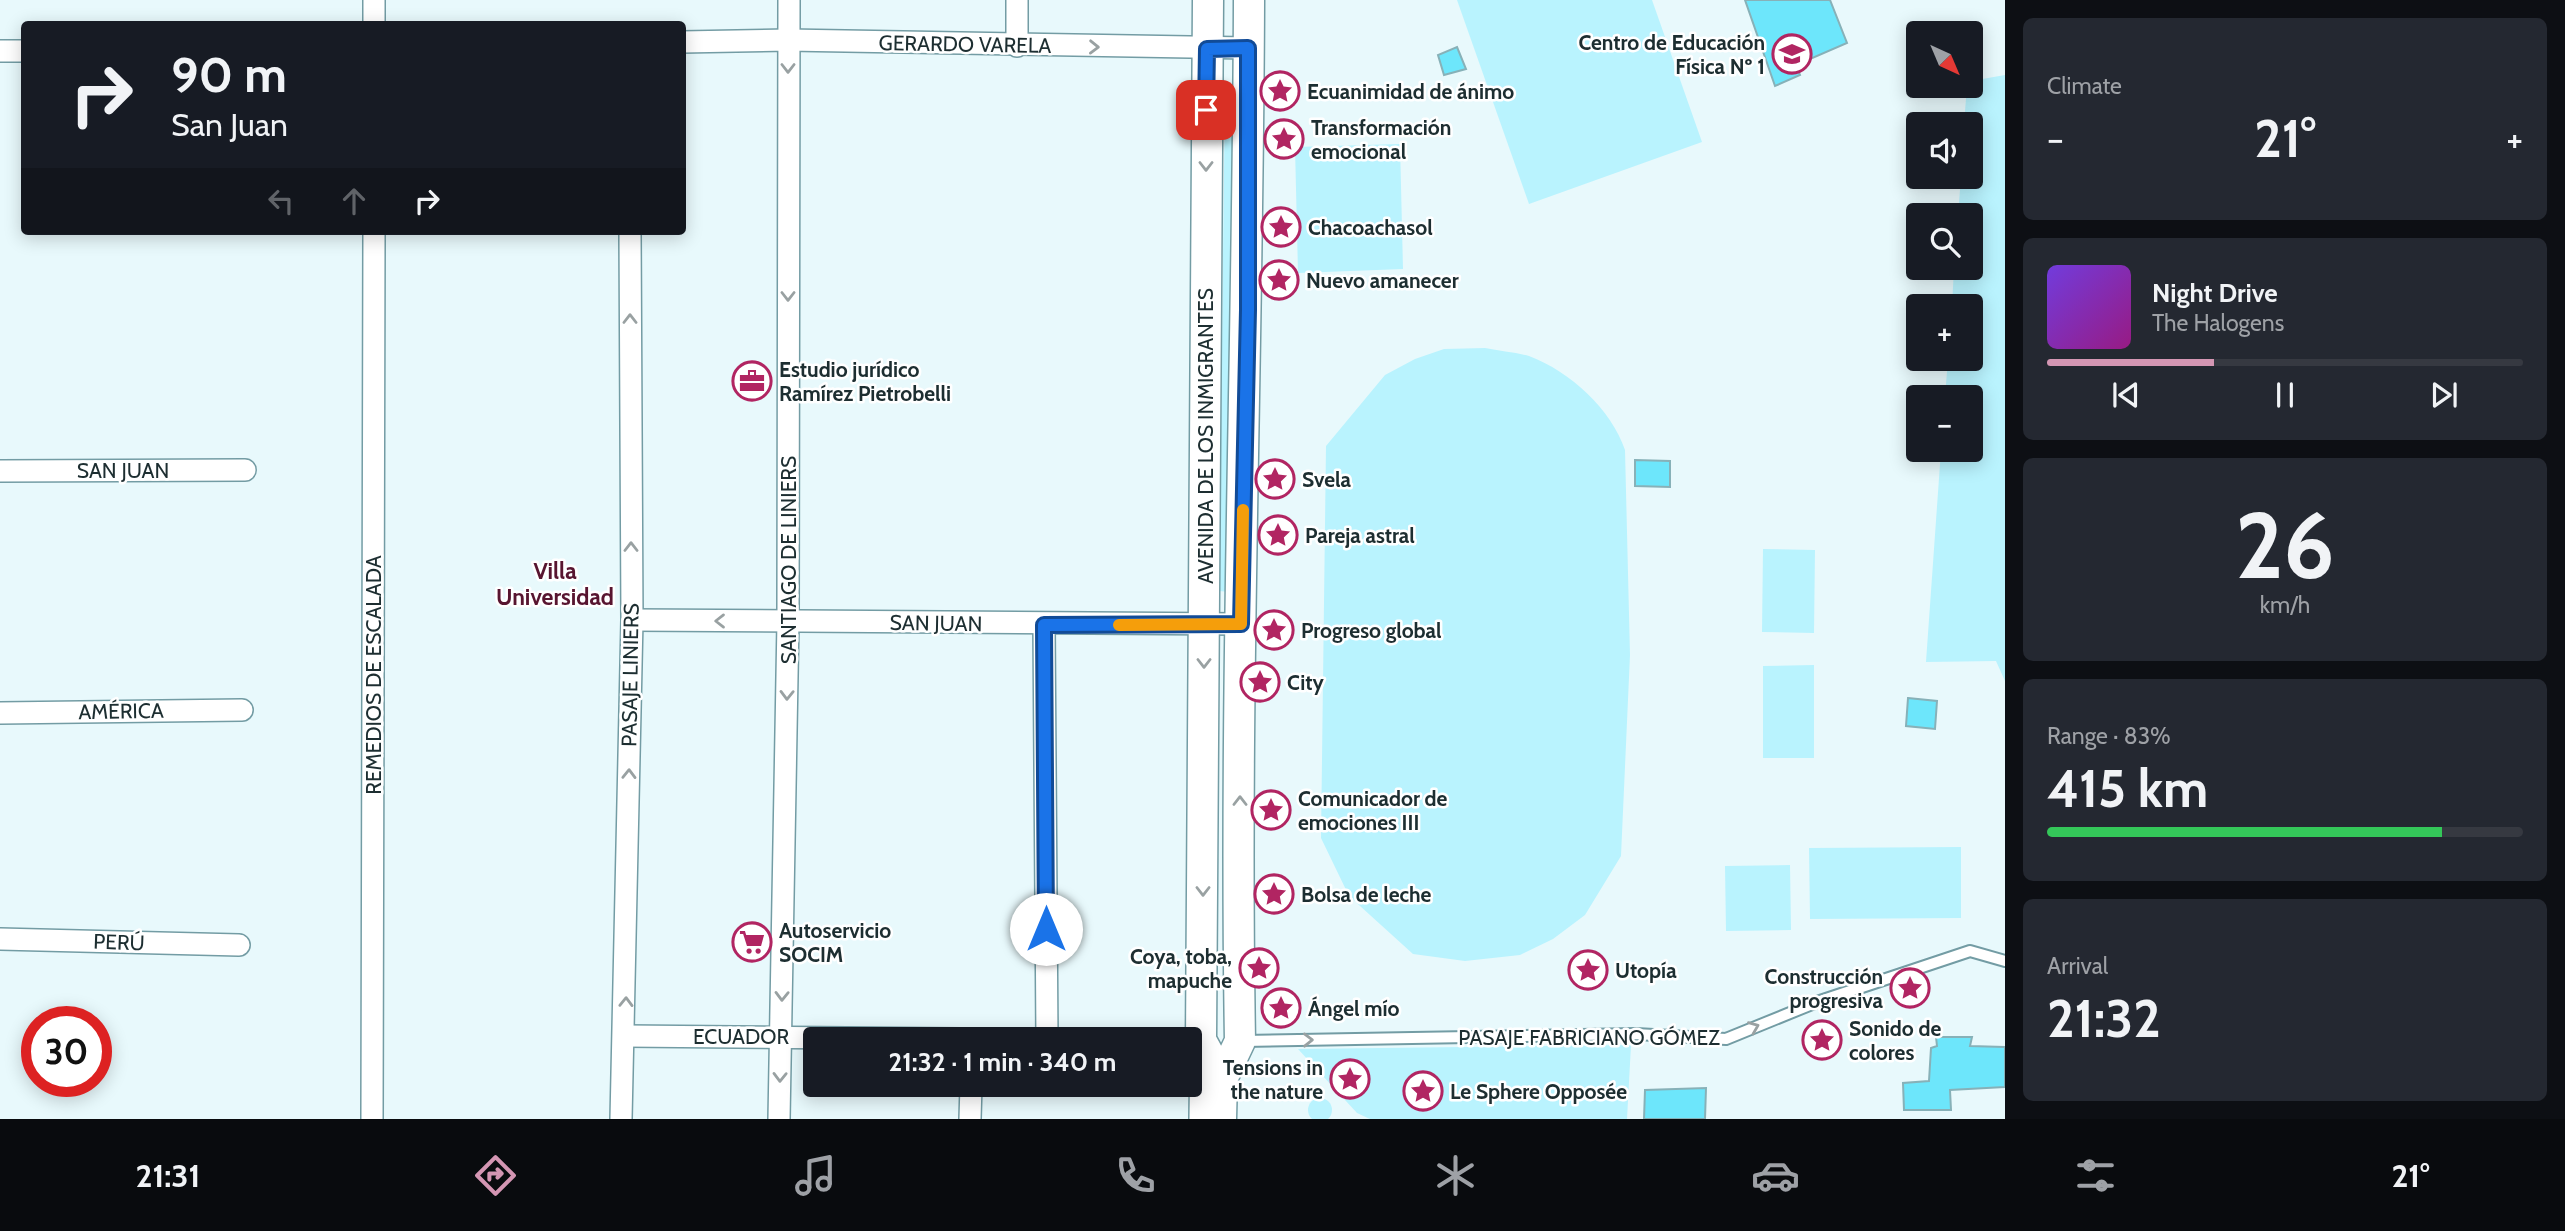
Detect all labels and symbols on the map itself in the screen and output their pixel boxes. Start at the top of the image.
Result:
north arrow [1906,21,1983,98]
street label: GERARDO VARELA [878,30,1052,58]
place label: Centro de Educación Física Nº 1 [1578,30,1765,79]
school or university icon: Centro de Educación Física Nº 1 [1771,33,1813,75]
one-way arrow [1089,39,1099,55]
one-way arrow [780,63,796,74]
place icon: Ecuanimidad de ánimo [1259,70,1301,112]
place label: Ecuanimidad de ánimo [1307,79,1514,104]
pin [1176,80,1236,140]
place label: Transformación emocional [1311,115,1451,164]
place icon: Transformación emocional [1263,118,1305,160]
one-way arrow [1198,161,1214,172]
place icon: Chacoachasol [1260,206,1302,248]
place label: Chacoachasol [1308,215,1433,240]
place icon: Nuevo amanecer [1258,259,1300,301]
place label: Nuevo amanecer [1306,268,1459,293]
street label: AVENIDA DE LOS INMIGRANTES [1193,288,1218,584]
one-way arrow [780,291,796,301]
one-way arrow [622,314,638,324]
place label: Estudio jurídico Ramírez Pietrobelli [779,357,951,406]
office icon: Estudio jurídico Ramírez Pietrobelli [731,360,773,402]
street label: SANTIAGO DE LINIERS [776,456,801,664]
street label: SAN JUAN [77,458,169,483]
place icon: Svela [1254,458,1296,500]
place label: Svela [1302,467,1352,492]
place icon: Pareja astral [1257,514,1299,556]
place label: Pareja astral [1305,523,1415,548]
one-way arrow [623,541,639,552]
street label: REMEDIOS DE ESCALADA [361,555,386,795]
district label: Villa Universidad [496,557,614,611]
street label: PASAJE LINIERS [616,603,644,747]
place icon: Progreso global [1253,609,1295,651]
street label: SAN JUAN [889,610,983,636]
one-way arrow [714,613,725,629]
place label: Progreso global [1301,618,1442,643]
one-way arrow [1196,658,1212,669]
place icon: City [1239,661,1281,703]
place label: City [1287,670,1325,695]
one-way arrow [779,690,795,700]
street label: AMÉRICA [78,698,164,724]
one-way arrow [621,769,637,779]
place label: Comunicador de emociones III [1298,786,1448,835]
place icon: Comunicador de emociones III [1250,789,1292,831]
one-way arrow [1232,795,1248,806]
place icon: Bolsa de leche [1253,873,1295,915]
place label: Bolsa de leche [1301,882,1432,907]
one-way arrow [1195,886,1211,896]
position arrow [1009,892,1083,966]
place label: Autoservicio SOCIM [779,918,891,967]
supermarket icon: Autoservicio SOCIM [731,921,773,963]
street label: PERÚ [93,929,145,955]
place label: Coya, toba, mapuche [1130,944,1232,993]
place icon: Coya, toba, mapuche [1238,947,1280,989]
place icon: Utopía [1567,949,1609,991]
place label: Utopía [1615,958,1677,983]
place label: Construcción progresiva [1765,964,1884,1013]
place icon: Construcción progresiva [1889,967,1931,1009]
place icon: Ángel mío [1260,987,1302,1029]
one-way arrow [774,990,789,1001]
one-way arrow [618,996,633,1007]
place label: Ángel mío [1308,996,1400,1021]
speed limit sign: 30 [21,1006,112,1097]
place label: Sonido de colores [1849,1016,1941,1065]
place icon: Sonido de colores [1801,1019,1843,1061]
one-way arrow [1747,1022,1759,1036]
street label: ECUADOR [693,1024,789,1049]
street label: PASAJE FABRICIANO GÓMEZ [1458,1025,1720,1050]
one-way arrow [1304,1032,1314,1048]
place label: Tensions in the nature [1223,1055,1323,1104]
place icon: Tensions in the nature [1329,1058,1371,1100]
place icon: Le Sphere Opposée [1402,1070,1444,1112]
one-way arrow [772,1073,788,1083]
place label: Le Sphere Opposée [1450,1079,1627,1104]

